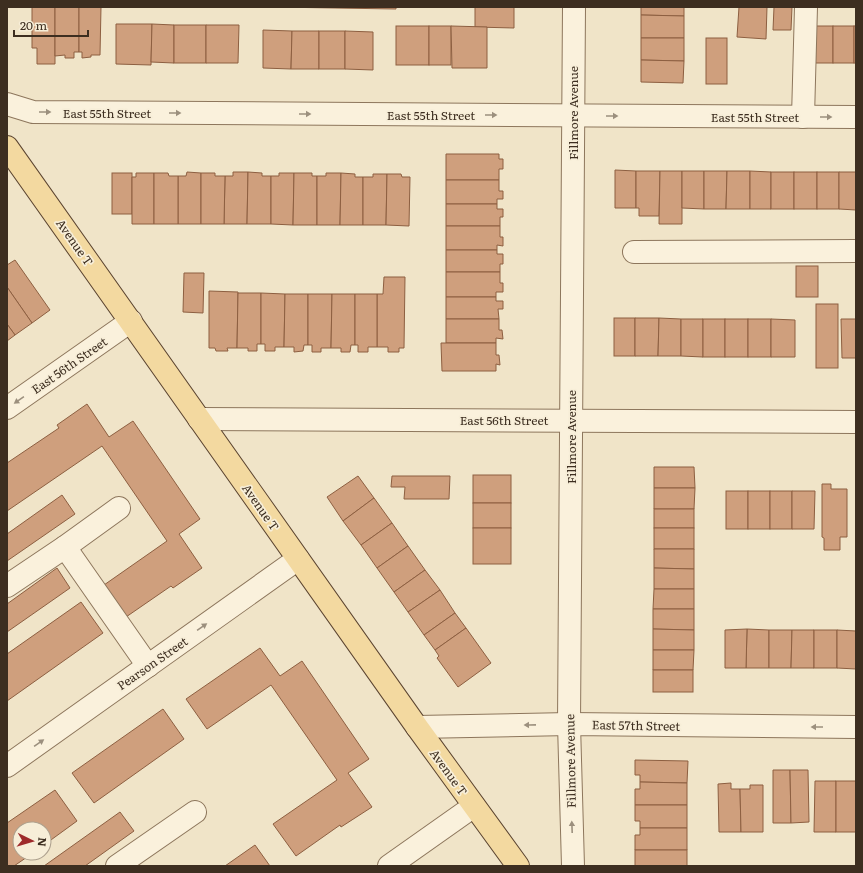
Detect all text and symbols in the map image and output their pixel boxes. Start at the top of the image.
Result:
scale bar [14,12,88,38]
text: 20 m [20,16,47,34]
street label: Fillmore Avenue [564,66,582,160]
street label: East 55th Street [63,104,151,122]
street label: East 55th Street [387,106,475,124]
street label: East 55th Street [711,108,799,126]
one-way arrow [39,109,52,115]
one-way arrow [169,110,182,116]
one-way arrow [299,111,312,117]
one-way arrow [485,112,498,118]
one-way arrow [606,113,619,119]
one-way arrow [820,114,833,120]
street label: Avenue T [52,215,98,269]
street label: East 56th Street [28,332,111,398]
street label: Fillmore Avenue [562,390,580,484]
one-way arrow [14,396,24,404]
street label: East 56th Street [460,411,548,429]
street label: Avenue T [238,480,284,534]
one-way arrow [197,624,207,632]
street label: Pearson Street [113,632,191,694]
street label: Fillmore Avenue [560,714,580,808]
street label: East 57th Street [592,715,680,735]
one-way arrow [523,722,536,728]
one-way arrow [810,724,823,730]
one-way arrow [34,739,44,747]
street label: Avenue T [426,745,472,799]
one-way arrow [569,820,575,833]
north arrow [12,821,52,861]
text: N [35,837,51,847]

